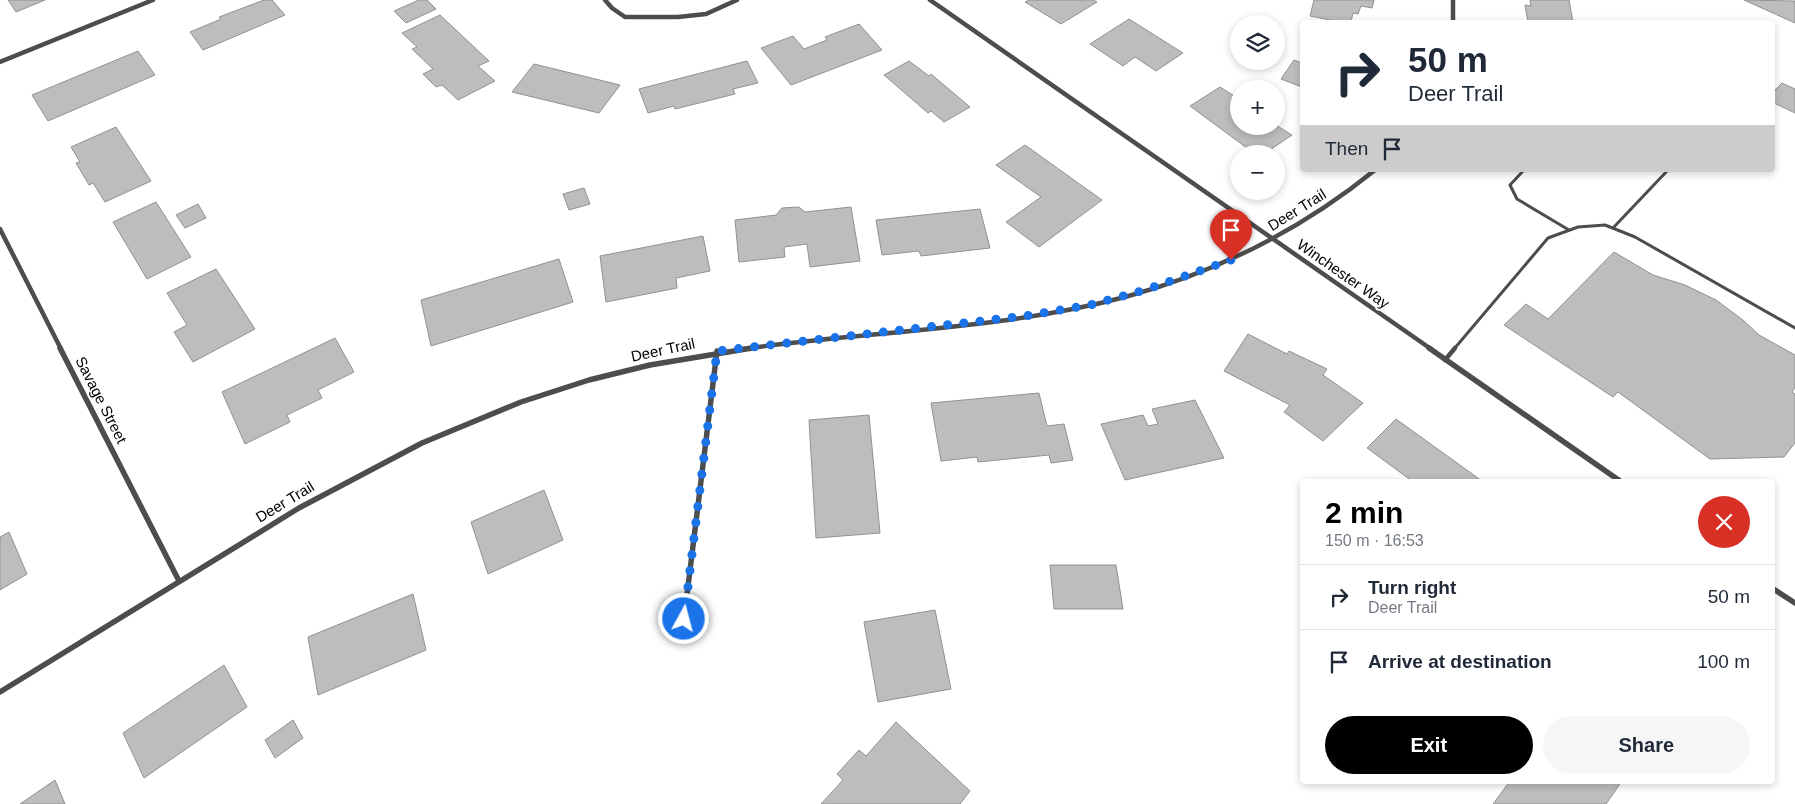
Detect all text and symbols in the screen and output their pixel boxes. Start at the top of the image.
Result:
map controls [1230,15,1285,200]
button: layers [1230,15,1285,70]
icon: right [1325,40,1390,105]
text: 50 m [1408,40,1488,79]
button: + [1230,80,1285,135]
text: Deer Trail [1408,81,1503,106]
icon: arrive [1378,135,1406,163]
text: Then [1325,138,1368,159]
button: − [1230,145,1285,200]
street label: Deer Trail [1265,185,1329,234]
pin [1210,209,1252,260]
icon: arrive [1217,216,1245,244]
street label: Winchester Way [1294,235,1393,312]
street label: Deer Trail [629,334,696,365]
street label: Savage Street [72,354,131,447]
street label: Deer Trail [252,478,317,526]
text: 2 min [1325,496,1403,529]
button: close [1698,496,1750,548]
text: 150 m · 16:53 [1325,532,1424,549]
text: Turn right [1368,577,1456,598]
icon: right [1325,583,1353,611]
text: 50 m [1708,586,1750,607]
position arrow [657,592,709,644]
text: Deer Trail [1368,599,1437,616]
icon: arrive [1325,648,1353,676]
text: Arrive at destination [1368,651,1552,672]
text: 100 m [1697,651,1750,672]
button: Exit [1325,716,1533,774]
button: Share [1543,716,1750,774]

